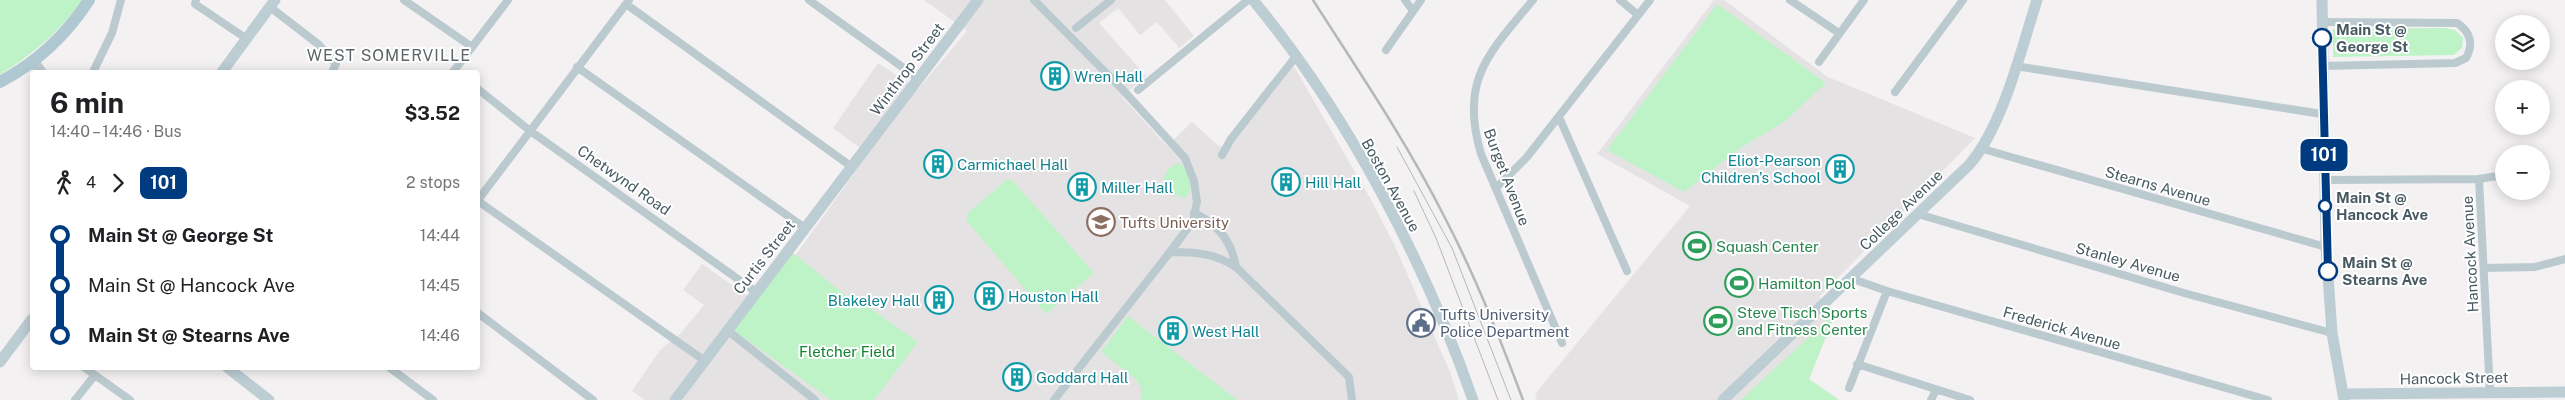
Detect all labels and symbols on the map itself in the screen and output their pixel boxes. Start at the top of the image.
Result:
street label: Winthrop Street [867,19,947,119]
place label: Main St @ George St [2336,21,2408,55]
marker: Main St @ George St [2312,28,2332,48]
district label: WEST SOMERVILLE [307,46,471,65]
building icon: Wren Hall [1040,61,1070,91]
place label: Wren Hall [1074,68,1143,85]
street label: Burget Avenue [1481,126,1533,228]
street label: Boston Avenue [1358,135,1424,235]
line badge: 101 [2295,139,2353,171]
street label: Chetwynd Road [574,142,674,218]
building icon: Carmichael Hall [923,149,953,179]
place label: Eliot-Pearson Children's School [1701,152,1821,186]
building icon: Eliot-Pearson Children's School [1825,154,1855,184]
place label: Carmichael Hall [957,156,1068,173]
street label: Stearns Avenue [2103,163,2213,209]
street label: College Avenue [1856,166,1946,254]
building icon: Hill Hall [1271,167,1301,197]
building icon: Miller Hall [1067,172,1097,202]
place label: Hill Hall [1305,174,1361,191]
place label: Miller Hall [1101,179,1173,196]
place label: Main St @ Hancock Ave [2336,189,2428,223]
street label: Hancock Avenue [2458,195,2482,313]
marker: Main St @ Hancock Ave [2318,199,2332,213]
school or university icon: Tufts University [1086,207,1116,237]
place label: Tufts University [1120,214,1229,231]
street label: Curtis Street [730,216,798,297]
sports icon: Squash Center [1682,231,1712,261]
place label: Squash Center [1716,238,1819,255]
street label: Stanley Avenue [2074,239,2182,285]
place label: Main St @ Stearns Ave [2342,254,2428,288]
marker: Main St @ Stearns Ave [2318,261,2338,281]
sports icon: Hamilton Pool [1724,268,1754,298]
place label: Hamilton Pool [1758,275,1856,292]
building icon: Houston Hall [974,281,1004,311]
building icon: Blakeley Hall [924,285,954,315]
place label: Houston Hall [1008,288,1099,305]
place label: Blakeley Hall [828,292,920,309]
street label: Frederick Avenue [2001,303,2123,353]
place label: Steve Tisch Sports and Fitness Center [1737,304,1868,338]
place label: Tufts University Police Department [1440,306,1570,340]
sports icon: Steve Tisch Sports and Fitness Center [1703,306,1733,336]
public building icon: Tufts University Police Department [1406,308,1436,338]
building icon: West Hall [1158,316,1188,346]
place label: West Hall [1192,323,1260,340]
park label: Fletcher Field [799,343,895,360]
building icon: Goddard Hall [1002,362,1032,392]
place label: Goddard Hall [1036,369,1129,386]
street label: Hancock Street [2399,369,2509,387]

